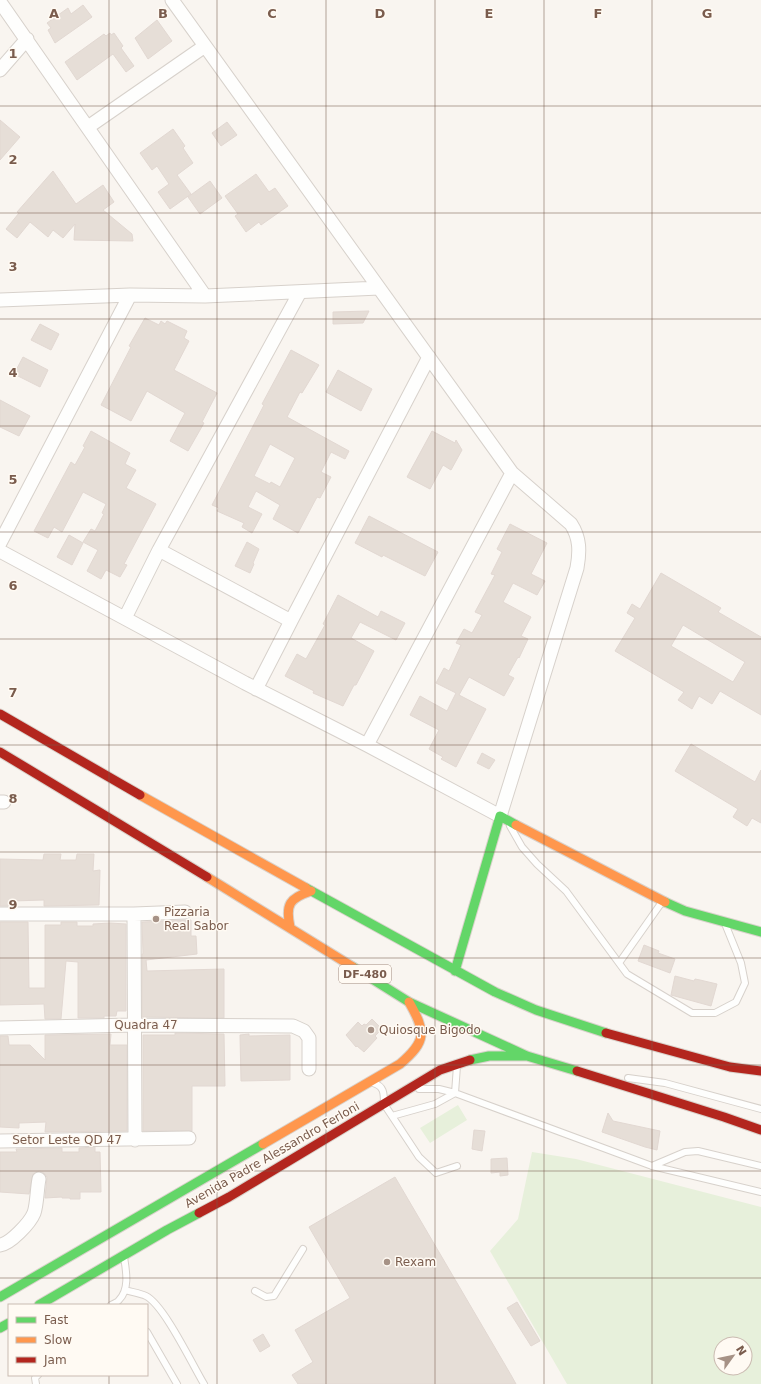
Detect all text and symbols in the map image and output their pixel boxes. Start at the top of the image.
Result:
text: A [49,6,59,21]
text: B [158,6,168,21]
text: C [267,6,277,21]
text: D [375,6,386,21]
text: E [485,6,493,21]
text: F [594,6,602,21]
text: G [702,6,712,21]
text: 1 [8,46,18,61]
text: 2 [8,152,18,167]
text: 3 [8,259,18,274]
text: 4 [8,365,18,380]
text: 5 [8,472,18,487]
text: 6 [8,578,18,593]
text: 7 [8,685,18,700]
text: 8 [8,791,18,806]
text: 9 [8,897,18,912]
place label: Pizzaria Real Sabor [164,905,229,933]
marker: Pizzaria Real Sabor [151,914,161,924]
road number: DF-480 [339,965,391,983]
street label: Quadra 47 [114,1018,178,1032]
place label: Quiosque Bigodo [379,1023,481,1037]
marker: Quiosque Bigodo [366,1025,376,1035]
street label: Avenida Padre Alessandro Ferloni [182,1099,362,1211]
street label: Setor Leste QD 47 [12,1133,122,1147]
place label: Rexam [395,1255,436,1269]
marker: Rexam [382,1257,392,1267]
legend [8,1304,148,1376]
text: Fast [44,1313,68,1327]
text: Slow [44,1333,72,1347]
north arrow [713,1336,753,1376]
text: N [733,1343,749,1358]
text: Jam [43,1353,67,1367]

